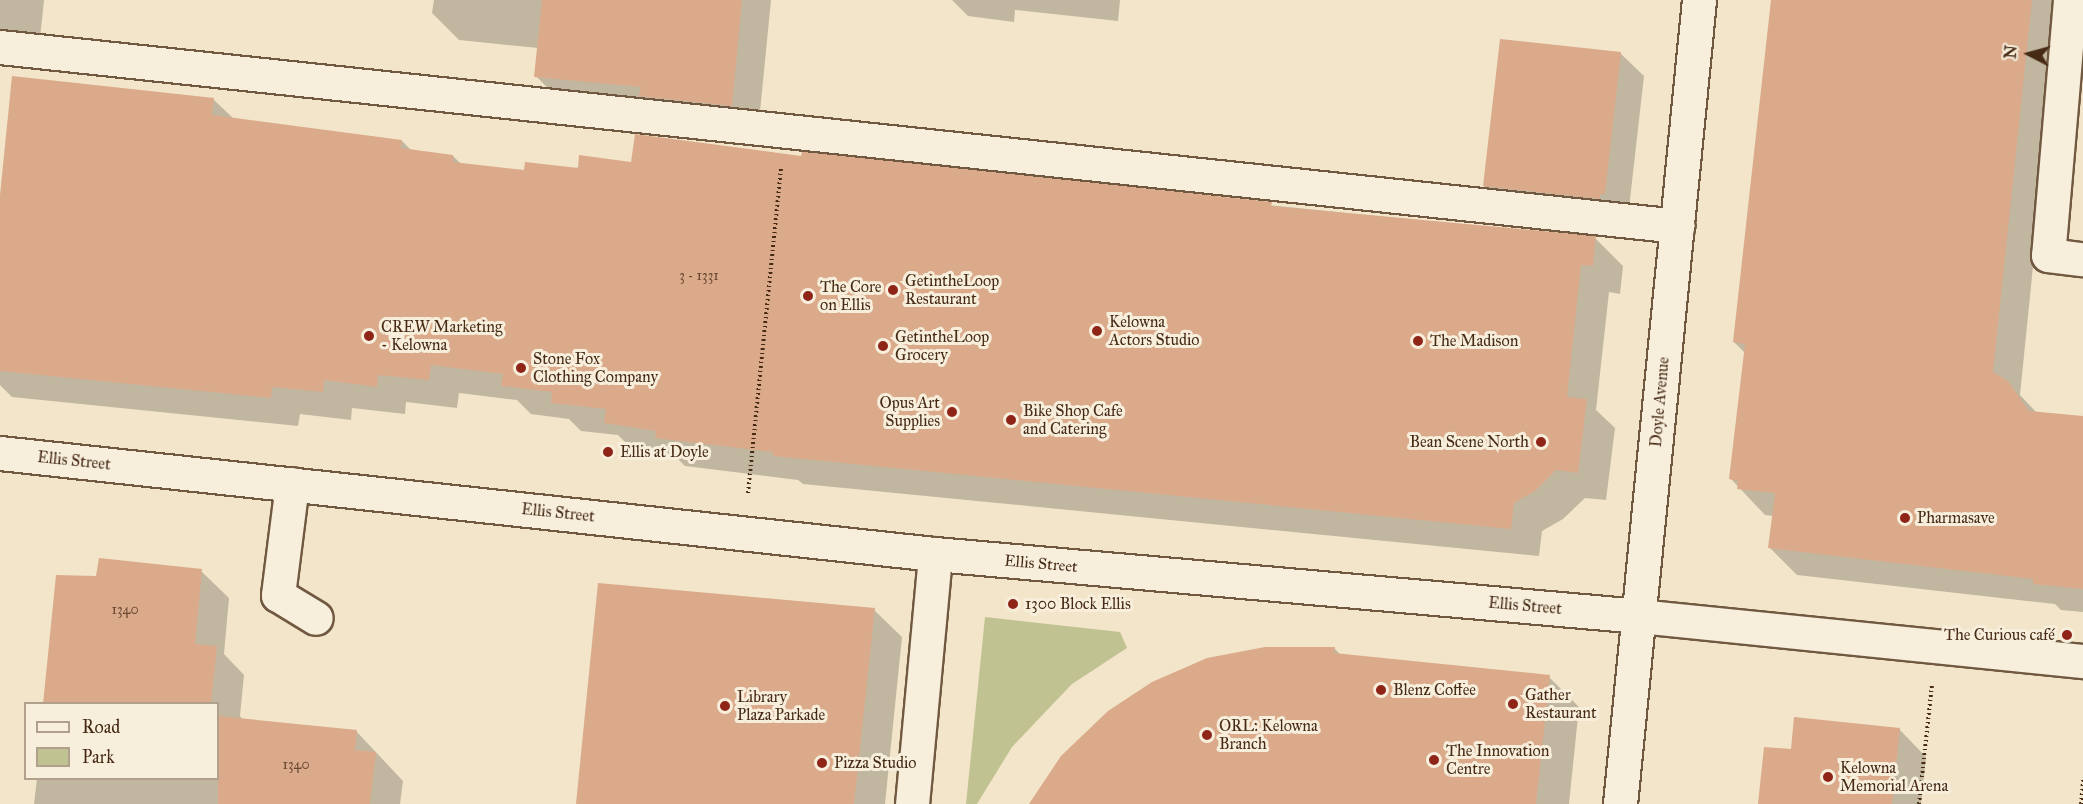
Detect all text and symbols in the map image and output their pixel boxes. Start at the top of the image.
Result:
north arrow [1999,24,2059,84]
text: N [2000,44,2021,60]
house number: 3 - 1331 [679,268,719,284]
place label: GetintheLoop Restaurant [905,271,999,309]
place label: The Core on Ellis [820,277,882,315]
marker: GetintheLoop Restaurant [886,283,900,297]
marker: The Core on Ellis [801,289,815,303]
place label: Kelowna Actors Studio [1109,312,1199,350]
place label: CREW Marketing - Kelowna [381,317,502,355]
marker: Kelowna Actors Studio [1090,324,1104,338]
place label: GetintheLoop Grocery [895,327,989,365]
marker: CREW Marketing - Kelowna [362,329,376,343]
place label: The Madison [1430,331,1518,351]
marker: The Madison [1411,334,1425,348]
marker: GetintheLoop Grocery [876,339,890,353]
place label: Stone Fox Clothing Company [533,349,658,387]
street label: Doyle Avenue [1646,356,1674,448]
marker: Stone Fox Clothing Company [514,361,528,375]
place label: Opus Art Supplies [880,393,940,431]
place label: Bike Shop Cafe and Catering [1023,401,1123,439]
marker: Opus Art Supplies [945,405,959,419]
marker: Bike Shop Cafe and Catering [1004,413,1018,427]
place label: Bean Scene North [1410,432,1529,452]
marker: Bean Scene North [1534,435,1548,449]
place label: Ellis at Doyle [620,442,709,462]
marker: Ellis at Doyle [601,445,615,459]
street label: Ellis Street [36,448,112,474]
street label: Ellis Street [520,500,596,526]
place label: Pharmasave [1917,508,1995,528]
marker: Pharmasave [1898,511,1912,525]
street label: Ellis Street [1004,551,1078,577]
street label: Ellis Street [1488,593,1562,619]
place label: 1300 Block Ellis [1025,594,1131,614]
marker: 1300 Block Ellis [1006,597,1020,611]
house number: 1340 [111,602,139,618]
place label: The Curious café [1944,625,2055,645]
marker: The Curious café [2060,628,2074,642]
place label: Blenz Coffee [1393,680,1476,700]
marker: Blenz Coffee [1374,683,1388,697]
place label: Gather Restaurant [1525,685,1597,723]
place label: Library Plaza Parkade [737,687,825,725]
marker: Gather Restaurant [1506,697,1520,711]
marker: Library Plaza Parkade [718,699,732,713]
legend [24,702,219,780]
text: Road [82,716,120,738]
place label: ORL: Kelowna Branch [1219,716,1318,754]
marker: ORL: Kelowna Branch [1200,728,1214,742]
place label: The Innovation Centre [1446,741,1549,779]
text: Park [82,746,115,768]
place label: Pizza Studio [834,753,916,773]
marker: The Innovation Centre [1427,753,1441,767]
marker: Pizza Studio [815,756,829,770]
house number: 1340 [282,757,310,773]
place label: Kelowna Memorial Arena [1840,758,1948,796]
marker: Kelowna Memorial Arena [1821,770,1835,784]

